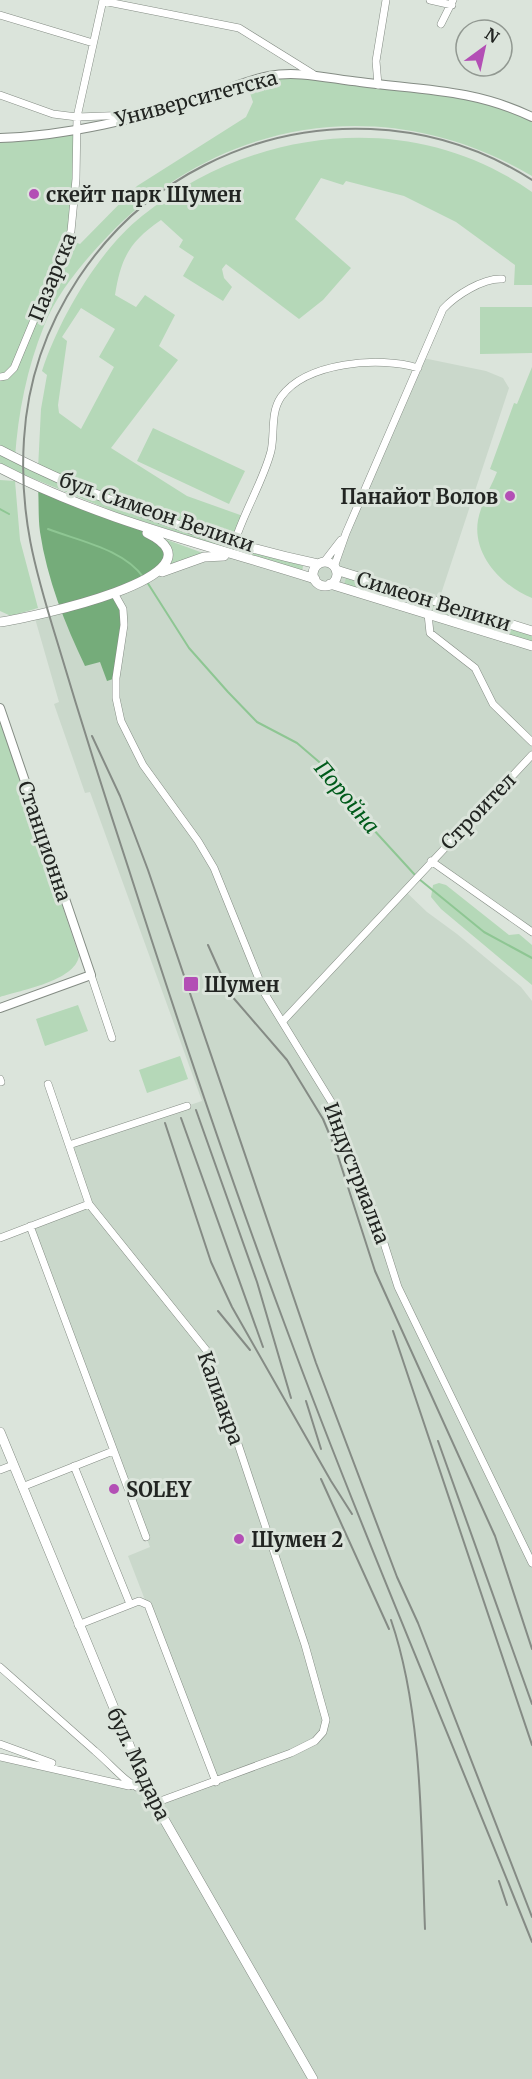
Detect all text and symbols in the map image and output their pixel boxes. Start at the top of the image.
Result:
north arrow [454,18,514,78]
text: N [481,24,503,47]
street label: Университетска [111,64,280,132]
place label: скейт парк Шумен [46,182,242,207]
marker: скейт парк Шумен [27,187,41,201]
street label: Пазарска [23,229,81,325]
street label: бул. Симеон Велики [56,467,258,557]
place label: Панайот Волов [340,484,498,509]
marker: Панайот Волов [503,489,517,503]
street label: Симеон Велики [354,566,514,636]
water label: Поройна [309,755,385,839]
street label: Строител [435,767,521,855]
street label: Станционна [13,778,77,905]
place label: Шумен [204,972,280,997]
marker: Шумен [182,975,200,993]
street label: Индустриална [319,1099,396,1247]
street label: Калиакра [193,1348,250,1448]
place label: SOLEY [126,1477,192,1502]
marker: SOLEY [107,1482,121,1496]
place label: Шумен 2 [251,1527,343,1552]
marker: Шумен 2 [232,1532,246,1546]
street label: бул. Мадара [102,1704,176,1824]

